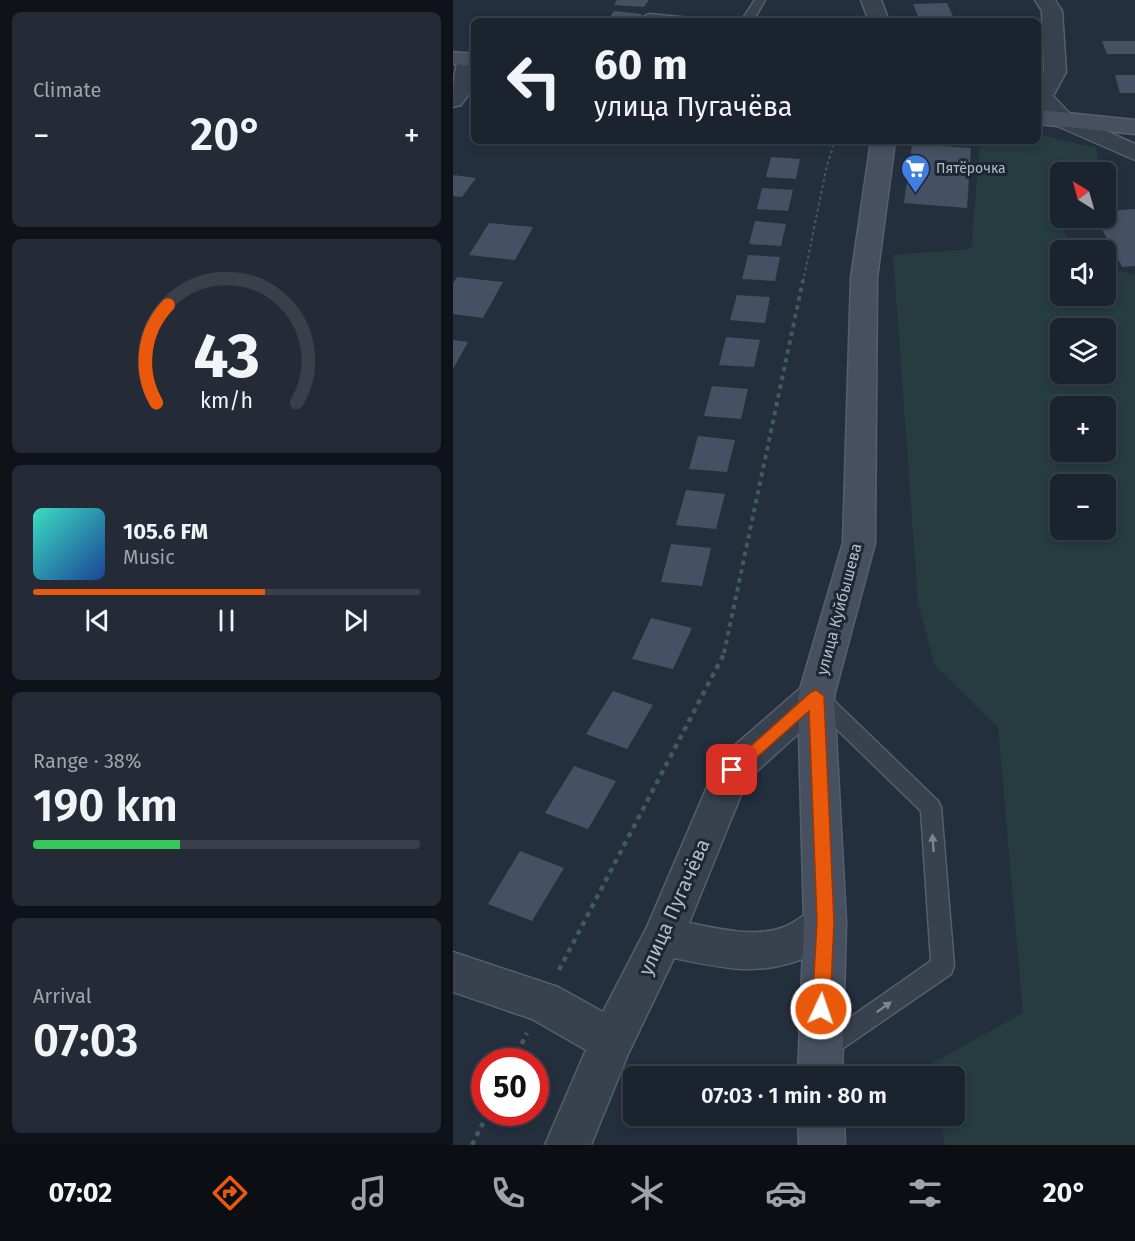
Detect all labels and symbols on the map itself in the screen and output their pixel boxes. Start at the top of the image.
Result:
supermarket icon: Пятёрочка [899,152,931,194]
place label: Пятёрочка [936,160,1006,177]
north arrow [1050,162,1116,228]
street label: улица Куйбышева [812,541,866,677]
pin [706,744,757,795]
one-way arrow [929,833,938,852]
street label: улица Пугачёва [633,835,715,979]
position arrow [789,977,853,1041]
one-way arrow [876,1001,892,1013]
speed limit sign: 50 [471,1048,549,1126]

